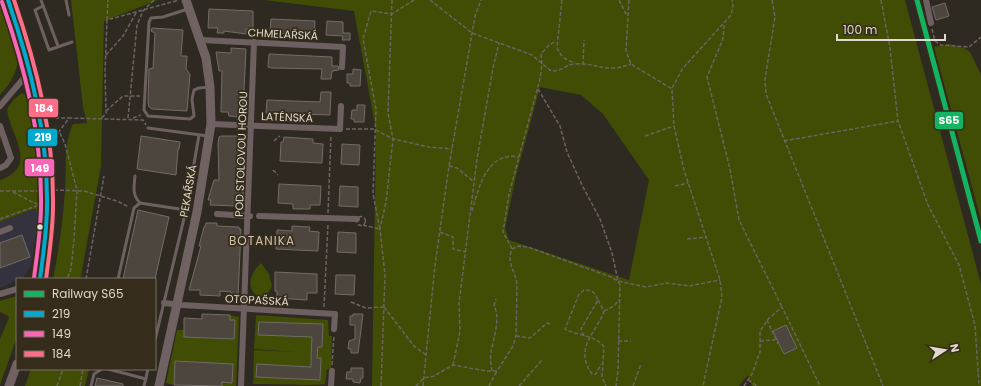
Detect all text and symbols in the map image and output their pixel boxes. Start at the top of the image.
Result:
scale bar [837,16,945,42]
text: 100 m [843,21,877,38]
street label: CHMELAŘSKÁ [247,24,319,44]
street label: POD STOLOVOU HOROU [231,91,251,217]
line badge: 184 [28,98,59,118]
text: 184 [35,100,54,116]
street label: LATÉNSKÁ [261,108,314,126]
line badge: S65 [934,111,964,130]
text: S65 [939,112,959,128]
line badge: 219 [27,128,58,147]
text: 219 [34,129,52,145]
line badge: 149 [24,158,55,177]
text: 149 [31,160,49,176]
street label: PEKAŘSKÁ [176,163,201,219]
unlabelled marker [35,222,45,232]
district label: BOTANIKA [229,232,295,249]
legend [16,278,156,370]
text: Railway S65 [52,285,123,302]
street label: OTOPAŠSKÁ [225,290,290,310]
text: 219 [52,305,70,322]
text: 149 [52,325,71,342]
north arrow [925,330,965,370]
text: N [946,342,963,354]
text: 184 [52,345,71,362]

